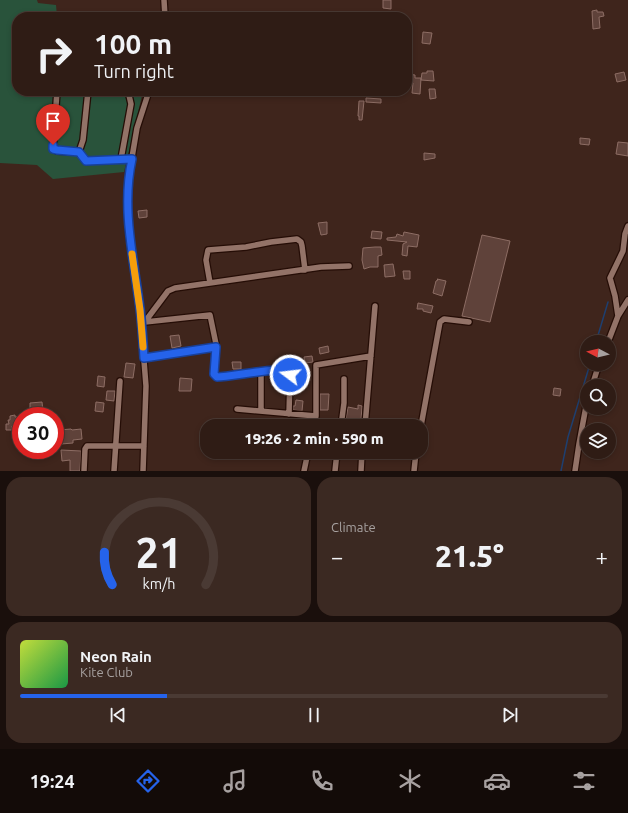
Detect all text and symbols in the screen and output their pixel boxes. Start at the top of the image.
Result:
icon: right [28,28,80,80]
text: 100 m [94,28,172,59]
text: Turn right [94,61,174,81]
pin [36,104,70,145]
icon: arrive [42,110,64,132]
north arrow [580,335,616,371]
map controls [580,335,616,459]
position arrow [269,354,311,396]
button: search [580,379,616,415]
speed limit sign: 30 [12,407,64,459]
button: layers [580,423,616,459]
text: 19:26 · 2 min · 590 m [244,430,384,447]
text: Climate [331,520,376,534]
text: 21 [135,528,182,575]
text: 21.5° [435,539,504,573]
text: − [331,544,343,569]
text: + [596,544,608,569]
text: km/h [142,575,175,591]
text: Neon Rain [80,648,152,665]
text: Kite Club [80,665,133,679]
icon: previous [107,704,129,726]
icon: pause [303,704,325,726]
icon: next [499,704,521,726]
icon: directions [134,767,162,795]
icon: music [221,767,249,795]
icon: phone [308,767,336,795]
icon: climate [396,767,424,795]
icon: car [483,767,511,795]
icon: filters [570,767,598,795]
text: 19:24 [30,771,75,791]

